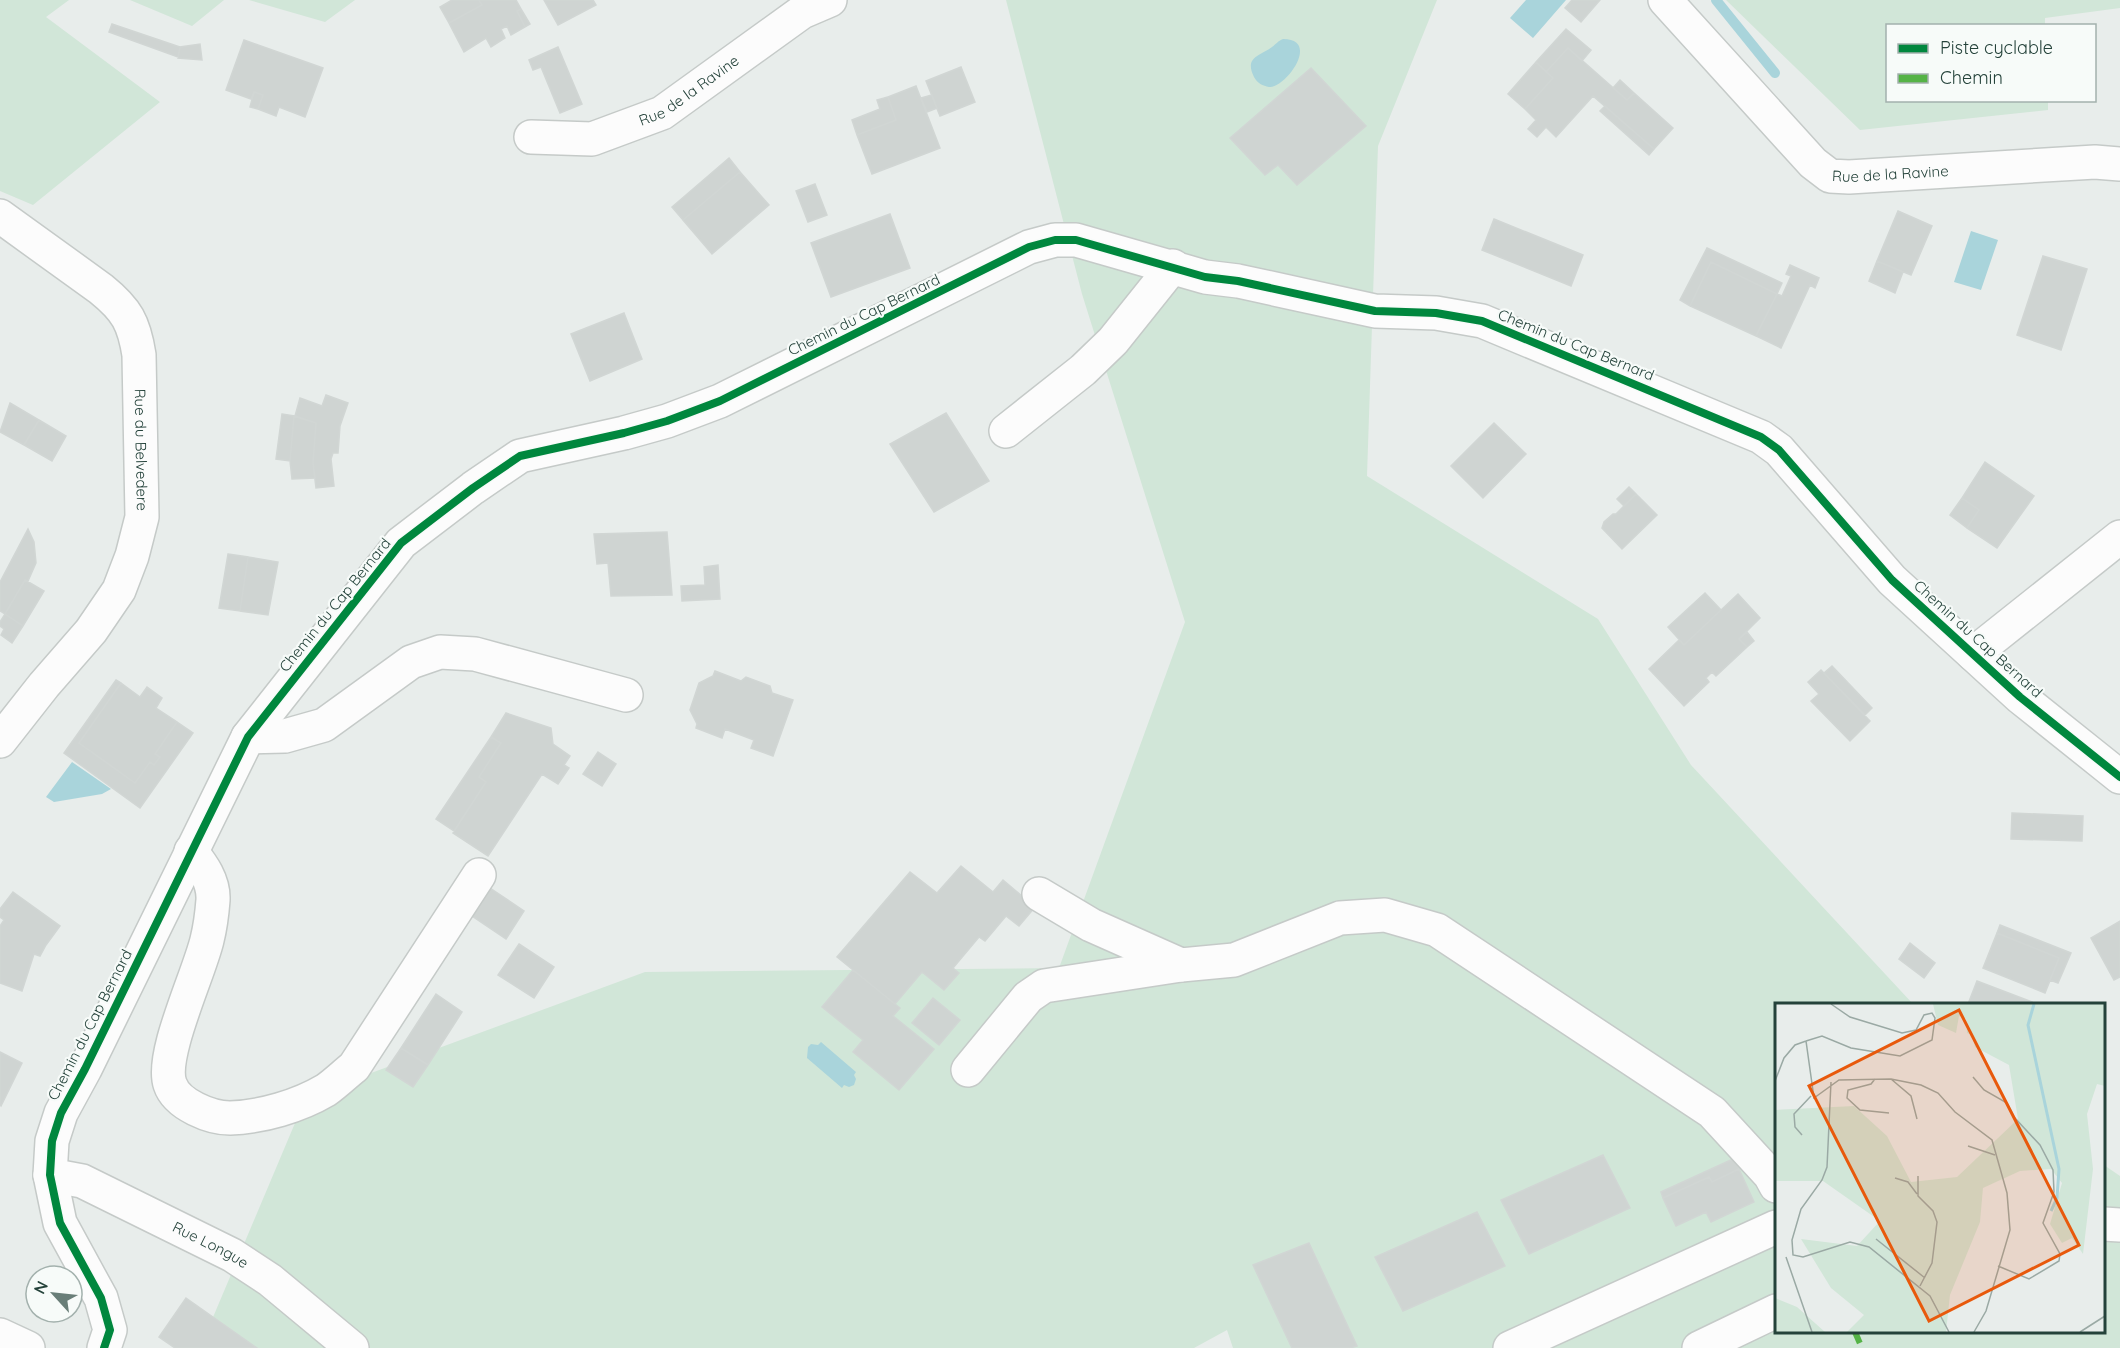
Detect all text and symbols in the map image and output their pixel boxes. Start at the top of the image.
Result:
legend [1886,24,2096,102]
text: Piste cyclable [1940,36,2053,59]
street label: Rue de la Ravine [636,51,742,130]
text: Chemin [1940,66,2003,89]
street label: Rue de la Ravine [1832,161,1949,186]
street label: Chemin du Cap Bernard [785,269,943,360]
street label: Chemin du Cap Bernard [1495,304,1657,385]
street label: Rue du Belvedere [131,388,152,511]
street label: Chemin du Cap Bernard [275,534,394,675]
street label: Chemin du Cap Bernard [1910,576,2047,701]
street label: Chemin du Cap Bernard [43,946,136,1103]
inset map [1775,1003,2105,1333]
street label: Rue Longue [169,1217,252,1272]
north arrow [24,1264,84,1324]
text: N [29,1277,52,1297]

